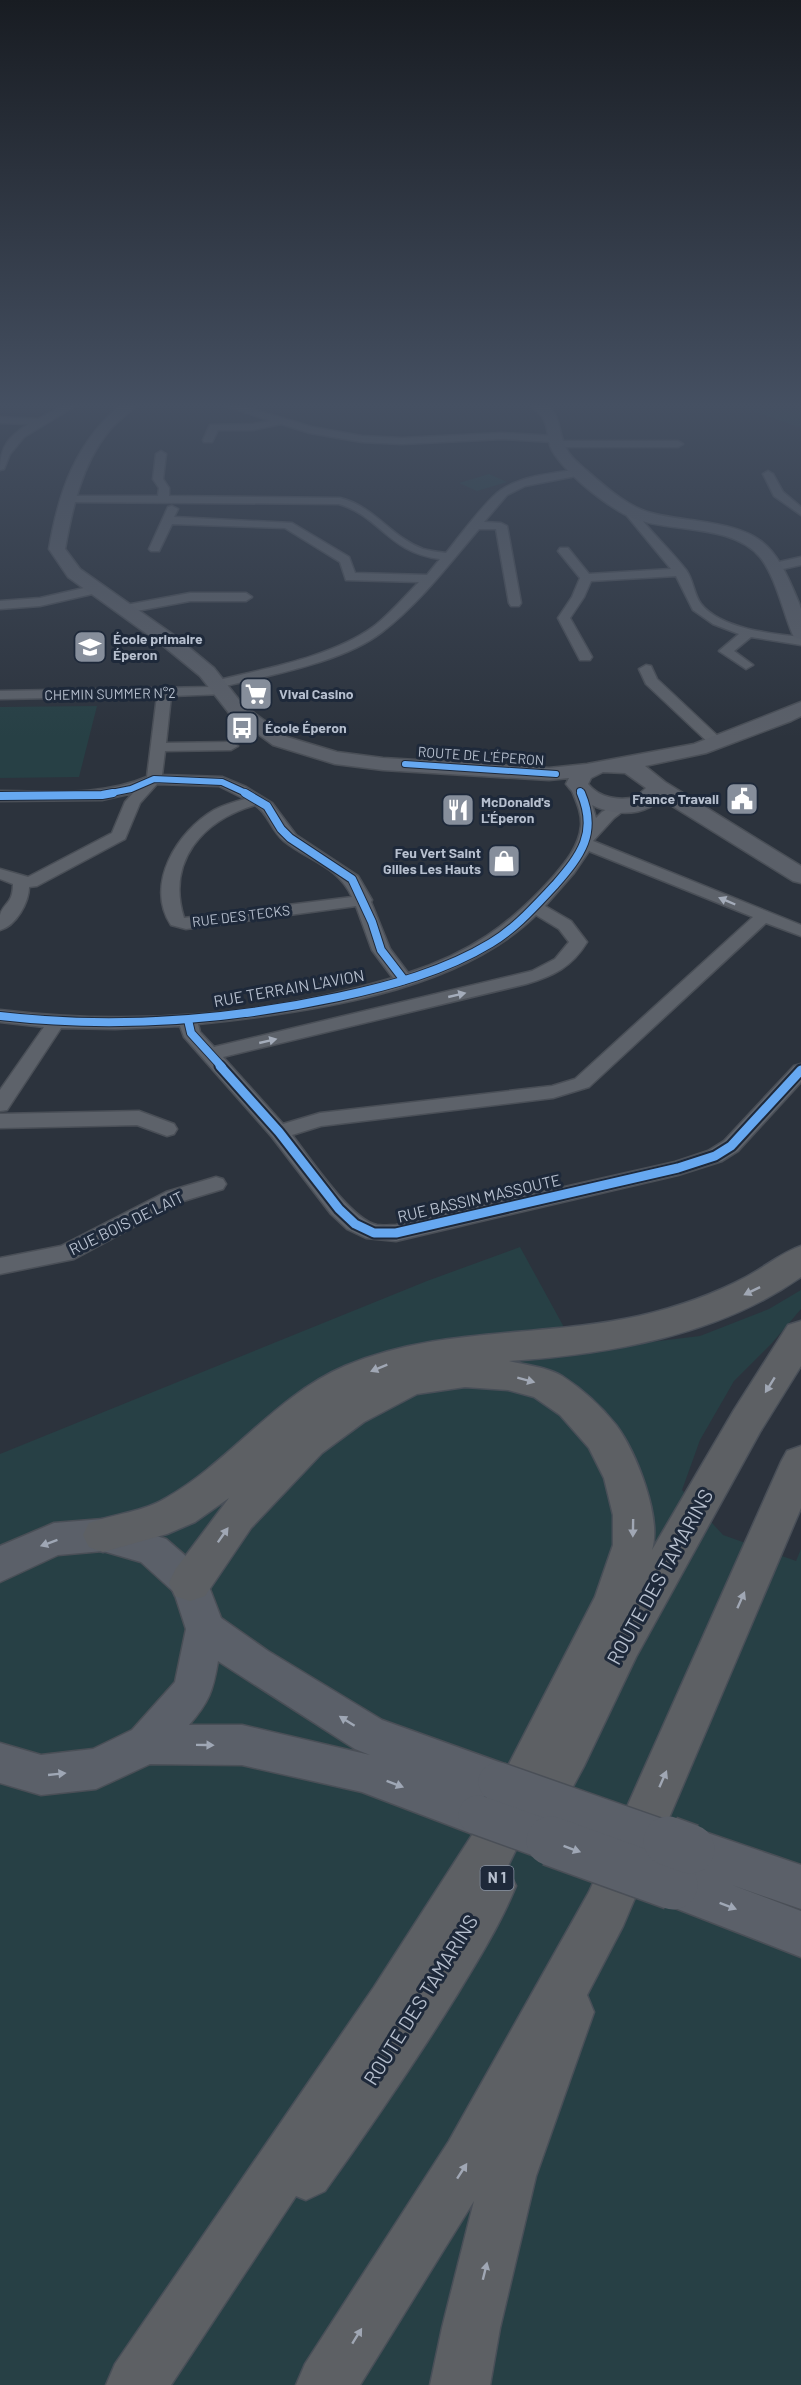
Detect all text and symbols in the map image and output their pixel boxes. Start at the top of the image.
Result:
school or university icon: École primaire Éperon [72,629,108,665]
place label: École primaire Éperon [113,630,203,663]
supermarket icon: Vival Casino [238,676,274,712]
street label: CHEMIN SUMMER N°2 [44,684,176,703]
place label: Vival Casino [279,685,354,702]
bus stop icon: École Éperon [224,710,260,746]
place label: École Éperon [265,719,347,736]
street label: ROUTE DE L'ÉPERON [417,743,545,768]
public building icon: France Travail [724,781,760,817]
place label: France Travail [632,790,719,807]
restaurant icon: McDonald's L'Éperon [440,792,476,828]
place label: McDonald's L'Éperon [481,793,550,826]
shop icon: Feu Vert Saint Gilles Les Hauts [486,843,522,879]
place label: Feu Vert Saint Gilles Les Hauts [383,844,481,877]
one-way arrow [718,896,736,906]
street label: RUE DES TECKS [191,901,291,930]
street label: RUE TERRAIN L'AVION [212,965,366,1010]
one-way arrow [448,990,466,1000]
one-way arrow [258,1035,277,1045]
street label: RUE BASSIN MASSOUTE [395,1169,562,1226]
street label: RUE BOIS DE LAIT [65,1187,186,1259]
one-way arrow [744,1286,761,1296]
one-way arrow [369,1363,387,1373]
one-way arrow [518,1376,536,1385]
one-way arrow [764,1377,775,1393]
street label: ROUTE DES TAMARINS [601,1485,717,1668]
one-way arrow [628,1518,638,1537]
one-way arrow [217,1527,228,1543]
one-way arrow [40,1538,58,1548]
one-way arrow [736,1590,746,1608]
one-way arrow [339,1715,355,1726]
one-way arrow [196,1740,215,1750]
one-way arrow [47,1769,66,1778]
one-way arrow [658,1769,668,1787]
one-way arrow [386,1780,404,1790]
one-way arrow [563,1845,581,1855]
road number: N 1 [480,1866,514,1890]
one-way arrow [719,1902,737,1911]
street label: ROUTE DES TAMARINS [358,1910,482,2089]
one-way arrow [456,2163,467,2179]
one-way arrow [480,2262,490,2280]
one-way arrow [351,2327,362,2344]

